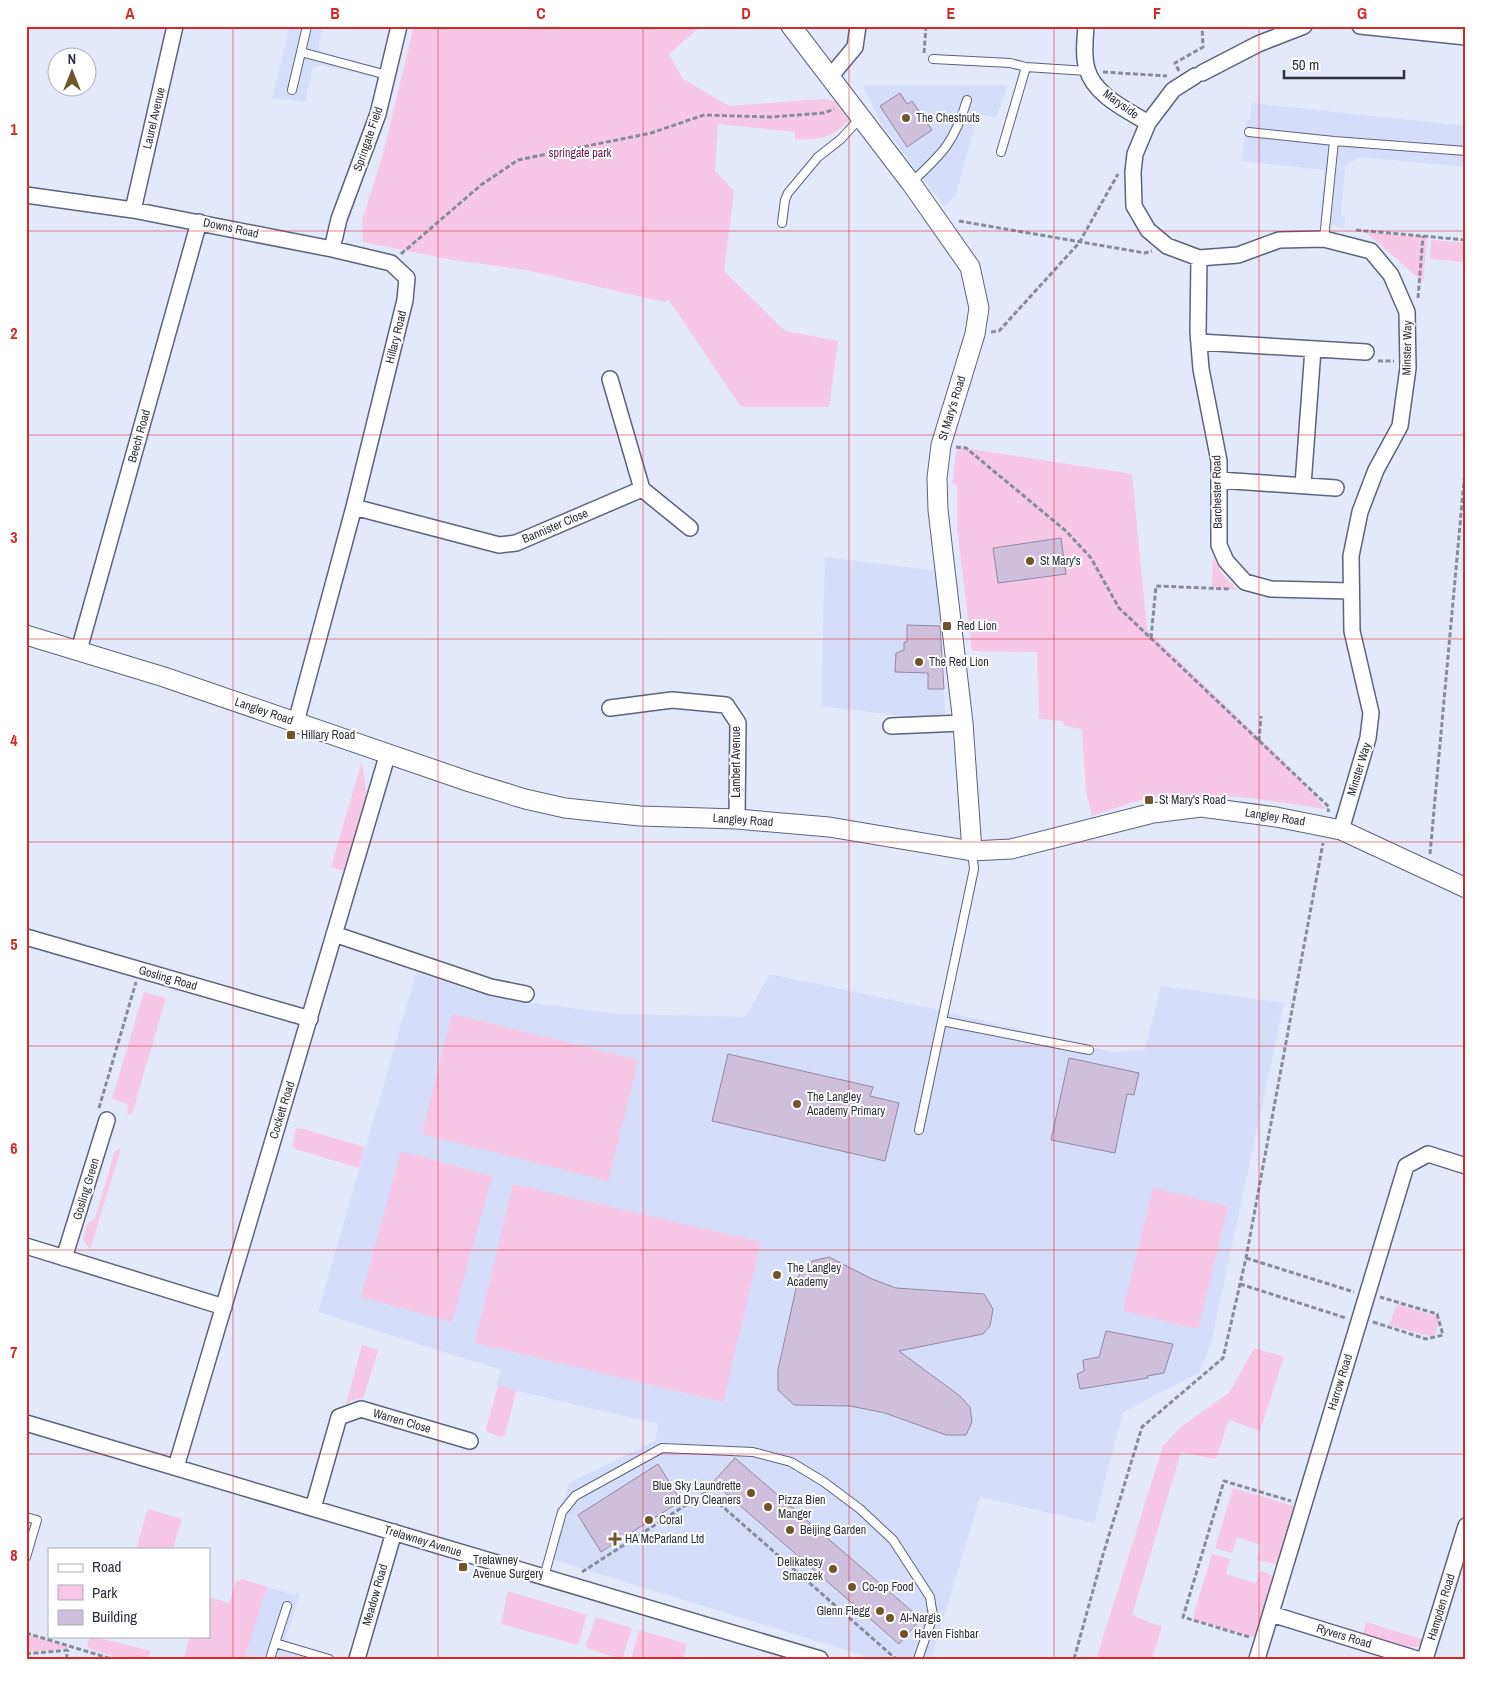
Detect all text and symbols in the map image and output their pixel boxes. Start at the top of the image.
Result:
text: A [125,2,135,24]
text: B [330,2,340,24]
text: C [536,2,546,24]
text: D [741,2,751,24]
text: E [947,2,956,24]
text: F [1153,2,1161,24]
text: G [1357,2,1367,24]
north arrow [48,48,98,98]
scale bar [1284,48,1404,80]
text: N [68,50,76,68]
text: 50 m [1292,54,1319,75]
street label: Laurel Avenue [139,86,169,150]
street label: Maryside [1100,86,1142,122]
street label: Springate Field [349,105,387,173]
place label: The Chestnuts [916,110,980,126]
marker: The Chestnuts [900,112,912,124]
text: 1 [10,118,18,140]
park label: springate park [549,145,612,161]
street label: Downs Road [202,214,260,242]
street label: Hillary Road [382,309,410,365]
street label: Minster Way [1399,320,1415,376]
text: 2 [10,322,18,344]
street label: St Mary's Road [935,374,969,442]
street label: Beech Road [124,408,154,464]
street label: Barchester Road [1208,455,1226,529]
street label: Bannister Close [520,505,590,547]
text: 3 [10,526,18,548]
place label: St Mary's [1040,553,1081,569]
marker: St Mary's [1024,555,1036,567]
place label: Red Lion [957,618,997,634]
marker: Red Lion [941,620,953,632]
place label: The Red Lion [929,654,989,670]
marker: The Red Lion [913,656,925,668]
street label: Langley Road [233,694,295,728]
street label: Lambert Avenue [728,726,744,798]
place label: Hillary Road [301,727,355,743]
text: 4 [10,729,18,751]
marker: Hillary Road [285,729,297,741]
street label: Minster Way [1343,740,1375,798]
place label: St Mary's Road [1159,792,1226,808]
marker: St Mary's Road [1143,794,1155,806]
street label: Langley Road [1244,804,1306,830]
street label: Langley Road [712,810,774,830]
text: 5 [10,933,18,955]
street label: Gosling Road [137,962,199,994]
street label: Cockett Road [266,1079,298,1141]
place label: The Langley Academy Primary [806,1089,885,1119]
marker: The Langley Academy Primary [791,1098,803,1110]
text: 6 [10,1137,18,1159]
street label: Gosling Green [69,1156,103,1222]
place label: The Langley Academy [786,1260,841,1290]
marker: The Langley Academy [771,1269,783,1281]
text: 7 [10,1341,18,1363]
street label: Harrow Road [1324,1352,1356,1412]
street label: Warren Close [371,1405,433,1437]
place label: Blue Sky Laundrette and Dry Cleaners [652,1478,741,1508]
marker: Blue Sky Laundrette and Dry Cleaners [745,1487,757,1499]
place label: Pizza Bien Manger [778,1492,826,1522]
marker: Pizza Bien Manger [762,1501,774,1513]
place label: Coral [659,1512,683,1528]
marker: Coral [643,1514,655,1526]
street label: Trelawney Avenue [382,1522,464,1560]
place label: Beijing Garden [800,1522,866,1538]
marker: Beijing Garden [784,1524,796,1536]
place label: HA McParland Ltd [625,1531,704,1547]
marker: HA McParland Ltd [609,1533,621,1545]
text: 8 [10,1544,18,1566]
legend [48,1548,210,1638]
place label: Trelawney Avenue Surgery [472,1552,543,1582]
place label: Delikatesy Smaczek [777,1554,823,1584]
text: Road [92,1556,121,1577]
marker: Trelawney Avenue Surgery [457,1561,469,1573]
street label: Meadow Road [359,1562,391,1628]
marker: Delikatesy Smaczek [827,1563,839,1575]
street label: Hampden Road [1423,1572,1459,1642]
place label: Co-op Food [862,1579,913,1595]
marker: Co-op Food [846,1581,858,1593]
text: Park [92,1582,118,1603]
place label: Glenn Flegg [816,1603,871,1619]
marker: Glenn Flegg [874,1605,886,1617]
text: Building [92,1606,137,1627]
place label: Al-Nargis [899,1610,941,1626]
marker: Al-Nargis [884,1612,896,1624]
street label: Ryvers Road [1314,1620,1374,1652]
place label: Haven Fishbar [914,1626,979,1642]
marker: Haven Fishbar [898,1628,910,1640]

